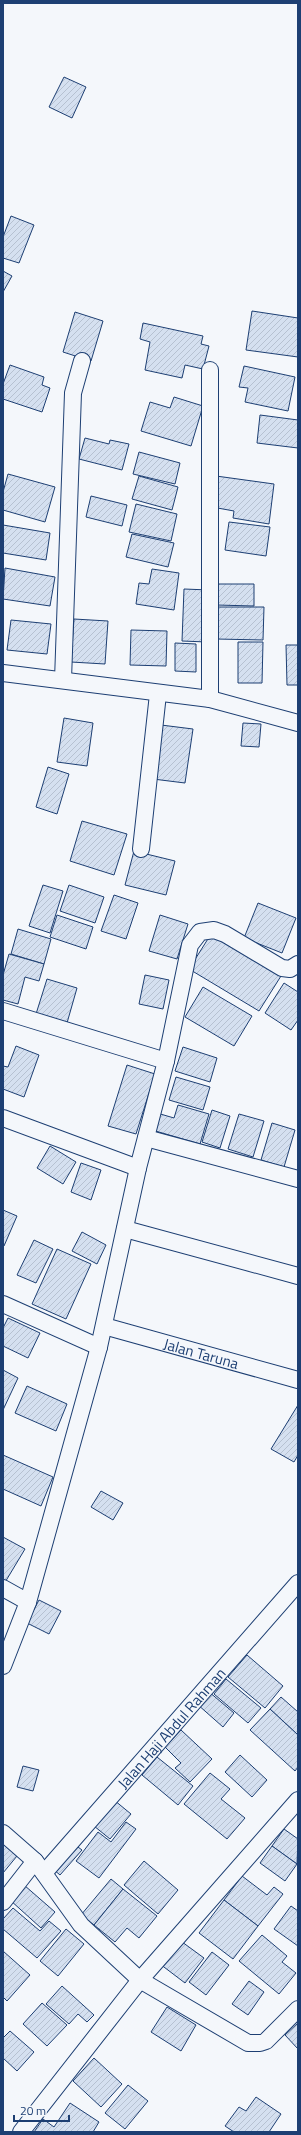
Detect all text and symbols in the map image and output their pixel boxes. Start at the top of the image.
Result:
street label: Jalan Taruna [161,1332,242,1375]
street label: Jalan Haji Abdul Rahman [112,1662,231,1793]
scale bar [14,2097,69,2123]
text: 20 m [20,2101,46,2120]

